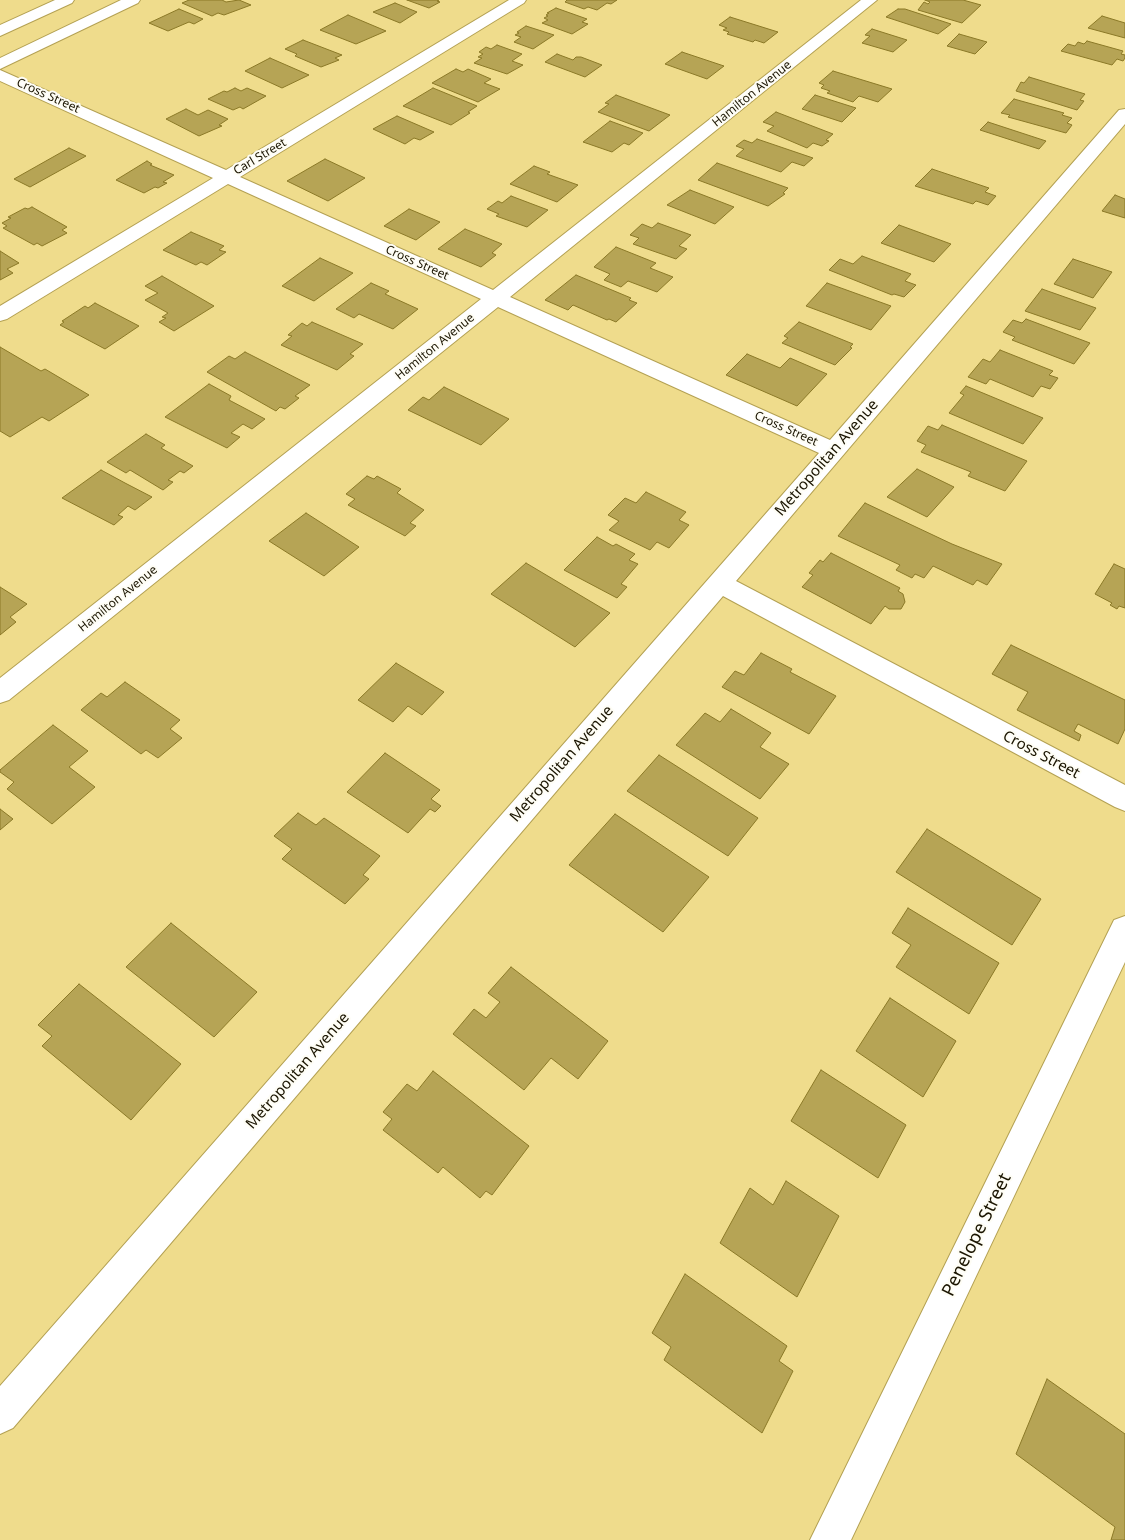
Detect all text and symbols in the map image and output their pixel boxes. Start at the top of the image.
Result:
street label: Hamilton Avenue [710,58,794,130]
street label: Cross Street [14,76,82,116]
street label: Carl Street [231,136,289,178]
street label: Cross Street [383,243,451,283]
street label: Hamilton Avenue [393,311,477,383]
street label: Metropolitan Avenue [772,396,882,520]
street label: Cross Street [752,409,820,449]
street label: Hamilton Avenue [76,563,160,635]
street label: Metropolitan Avenue [507,702,617,826]
street label: Cross Street [999,727,1083,783]
street label: Metropolitan Avenue [243,1009,353,1133]
street label: Penelope Street [938,1170,1016,1300]

